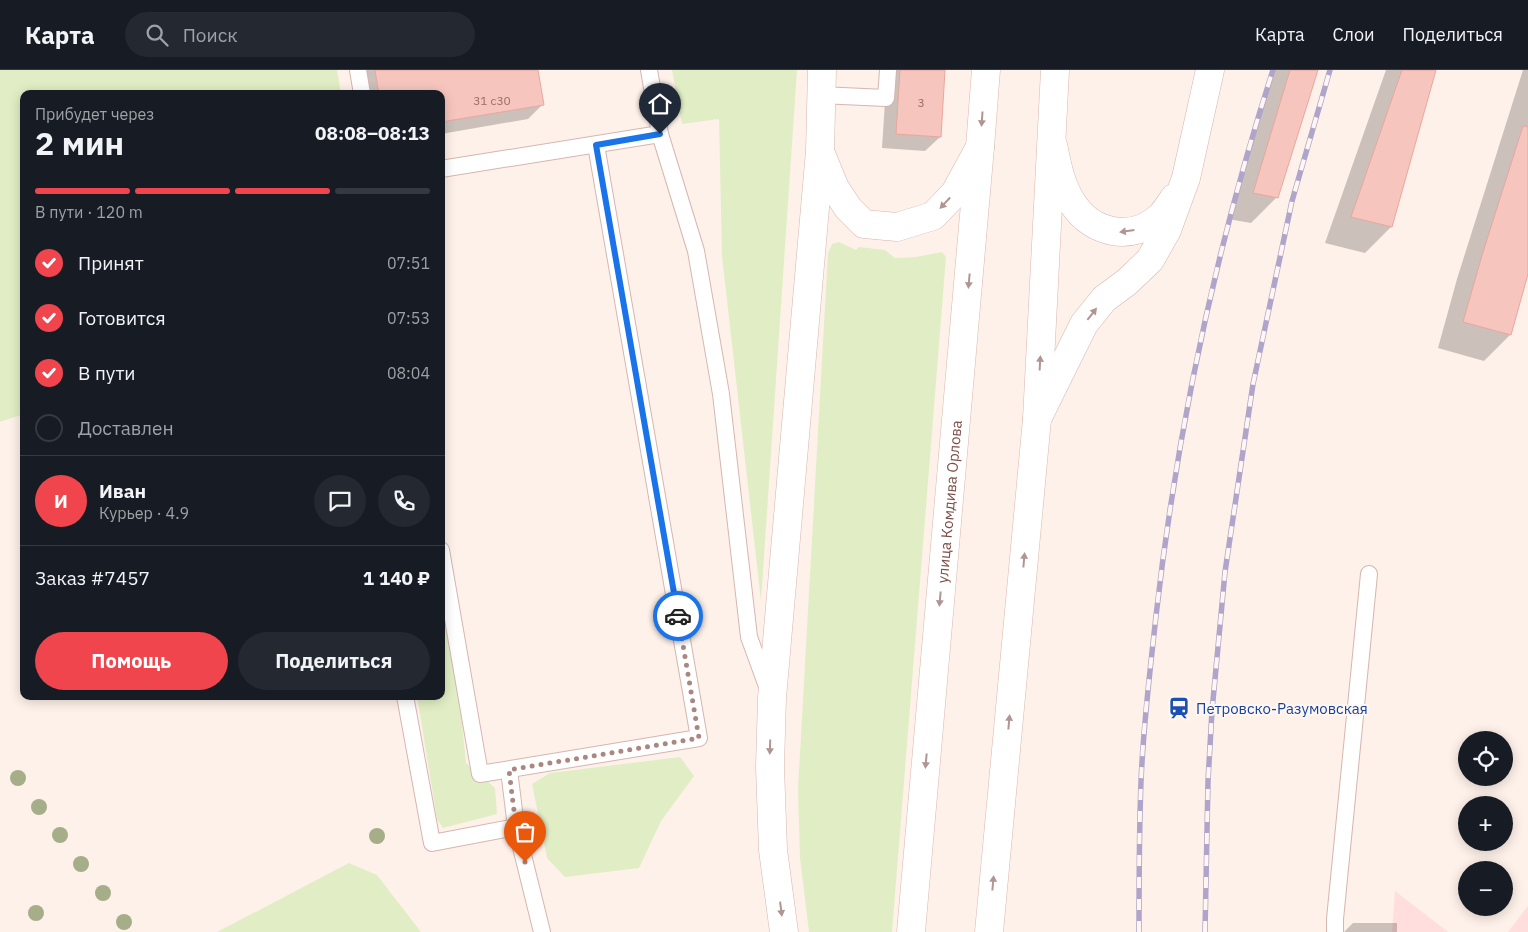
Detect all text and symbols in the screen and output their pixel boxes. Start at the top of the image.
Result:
search box [125,12,475,57]
text: Карта [25,19,95,51]
icon: search [143,21,171,49]
text: Поиск [183,23,238,47]
text: Карта [1255,23,1305,46]
text: Слои [1333,23,1375,46]
text: Поделиться [1403,23,1503,46]
pin [639,83,681,134]
icon: home [646,90,674,118]
house number: 31 с30 [473,93,511,108]
house number: 3 [917,95,925,110]
text: Прибудет через [35,104,154,124]
one-way arrow [978,111,986,127]
text: 08:08–08:13 [315,121,430,145]
text: 2 мин [35,122,124,164]
one-way arrow [939,196,951,208]
text: В пути · 120 m [35,202,143,222]
one-way arrow [1119,227,1135,235]
icon: check [35,249,63,277]
text: Принят [78,251,144,275]
text: 07:51 [387,253,430,273]
one-way arrow [964,273,972,289]
icon: check [35,304,63,332]
text: Готовится [78,306,166,330]
text: 07:53 [387,308,430,328]
one-way arrow [1087,308,1098,321]
one-way arrow [1036,355,1044,371]
icon: check [35,359,63,387]
text: В пути [78,361,136,385]
text: 08:04 [387,363,430,383]
text: Доставлен [78,416,174,440]
street label: улица Комдива Орлова [932,419,965,584]
button: chat [314,475,366,527]
button: phone [378,475,430,527]
text: Иван [99,479,146,503]
text: И [54,489,68,513]
text: Курьер · 4.9 [99,503,189,523]
one-way arrow [1020,552,1028,568]
text: Заказ #7457 [35,566,150,590]
text: 1 140 ₽ [363,566,430,590]
courier [653,591,703,641]
one-way arrow [936,592,944,608]
icon: car [664,602,692,630]
button: Помощь [35,632,228,690]
button: Поделиться [238,632,430,690]
station icon: Петровско-Разумовская [1166,695,1192,721]
place label: Петровско-Разумовская [1196,699,1368,718]
one-way arrow [1005,713,1013,729]
map controls [1458,731,1513,916]
button: locate [1458,731,1513,786]
one-way arrow [766,739,774,755]
one-way arrow [922,753,930,769]
button: + [1458,796,1513,851]
pin [504,811,546,862]
icon: bag [511,818,539,846]
button: − [1458,861,1513,916]
one-way arrow [990,875,998,891]
one-way arrow [777,901,785,917]

